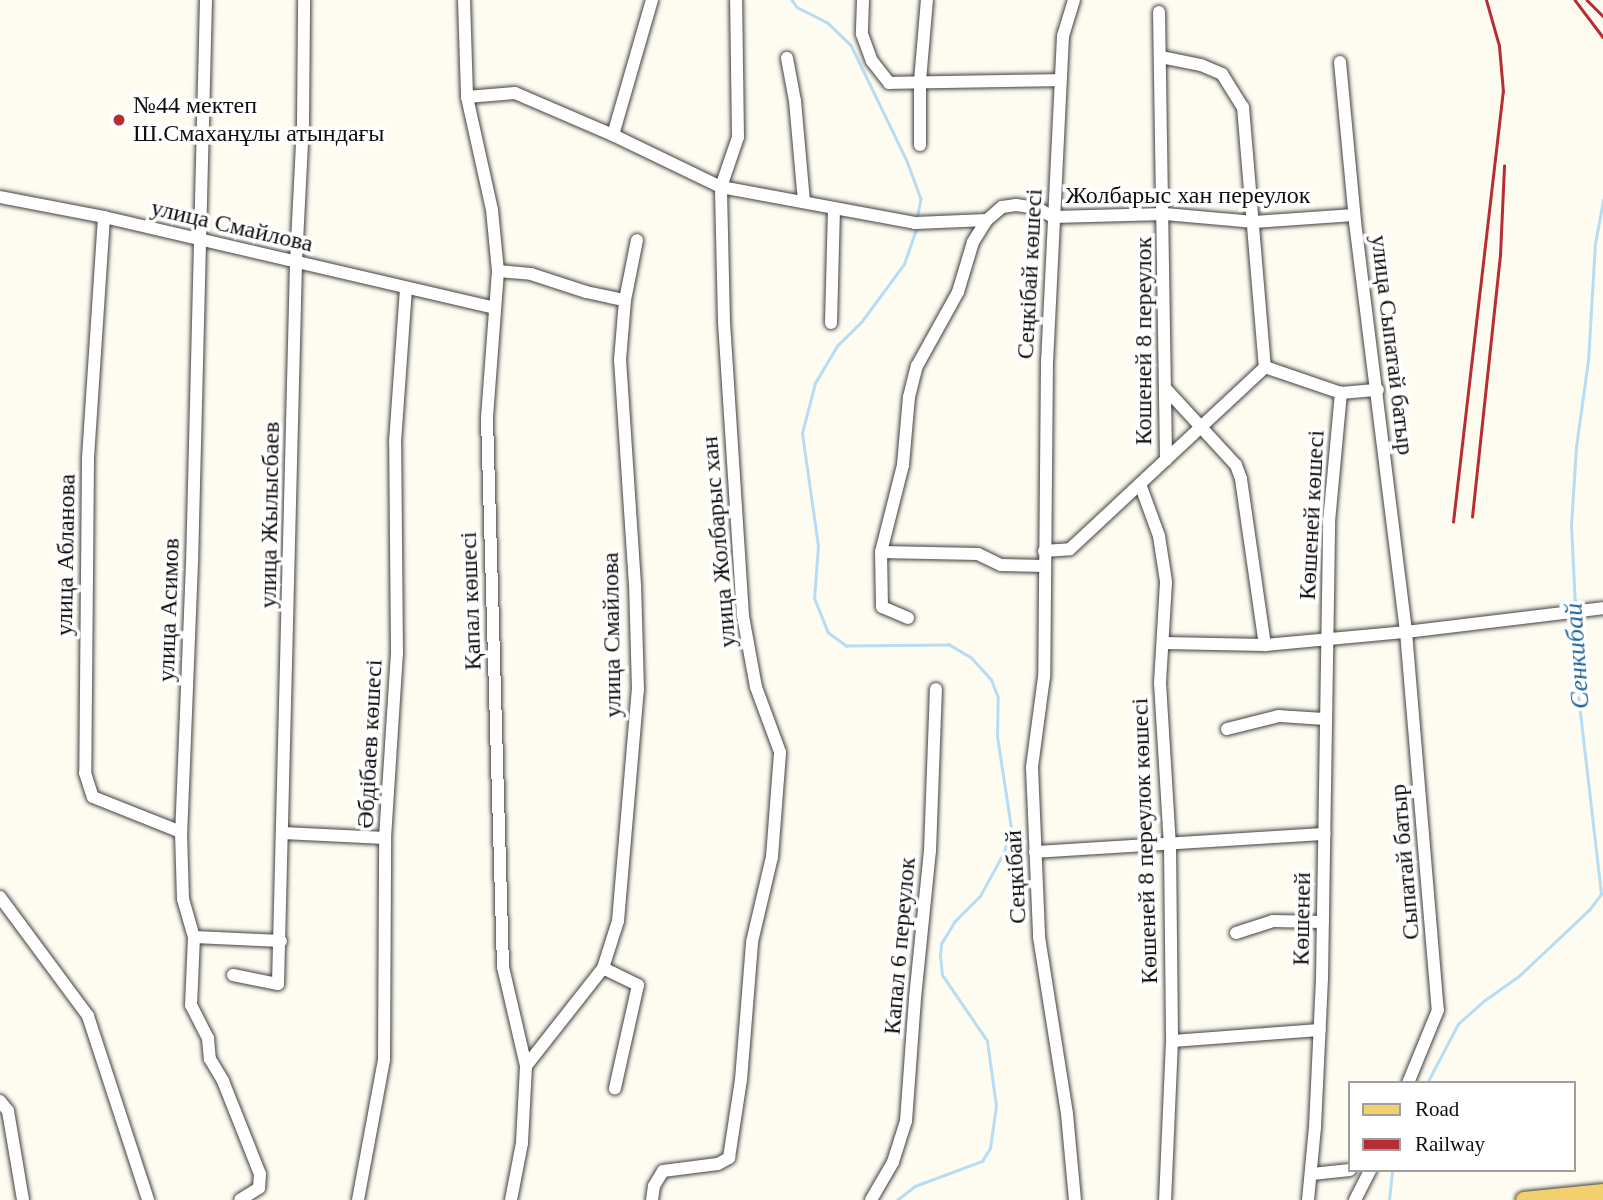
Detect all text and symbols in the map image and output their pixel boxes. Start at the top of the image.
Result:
place label: №44 мектеп Ш.Смаханұлы атындағы [133,92,384,148]
marker: №44 мектеп Ш.Смаханұлы атындағы [111,112,127,128]
street label: Жолбарыс хан переулок [1066,182,1310,210]
street label: Сеңкібай көшесі [1011,188,1049,360]
street label: улица Смайлова [148,193,316,259]
street label: улица Сыпатай батыр [1364,233,1420,457]
street label: Кошеней 8 переулок [1130,237,1158,445]
street label: улица Жылысбаев [254,421,286,609]
street label: Көшеней көшесі [1293,429,1331,601]
street label: улица Жолбарыс хан [695,435,743,649]
street label: улица Абланова [50,474,82,636]
street label: Қапал көшесі [454,531,488,671]
street label: улица Асимов [152,538,186,682]
street label: улица Смайлова [596,552,628,718]
water label: Сенкибай [1558,602,1596,710]
street label: Әбдібаев көшесі [351,659,389,829]
street label: Көшеней 8 переулок көшесі [1126,697,1164,985]
street label: Сыпатай батыр [1384,783,1426,941]
street label: Сеңкібай [999,829,1033,925]
street label: Капал 6 переулок [878,856,922,1036]
street label: Көшеней [1287,872,1317,966]
legend [1348,1081,1575,1172]
text: Road [1415,1097,1459,1121]
text: Railway [1415,1132,1485,1156]

